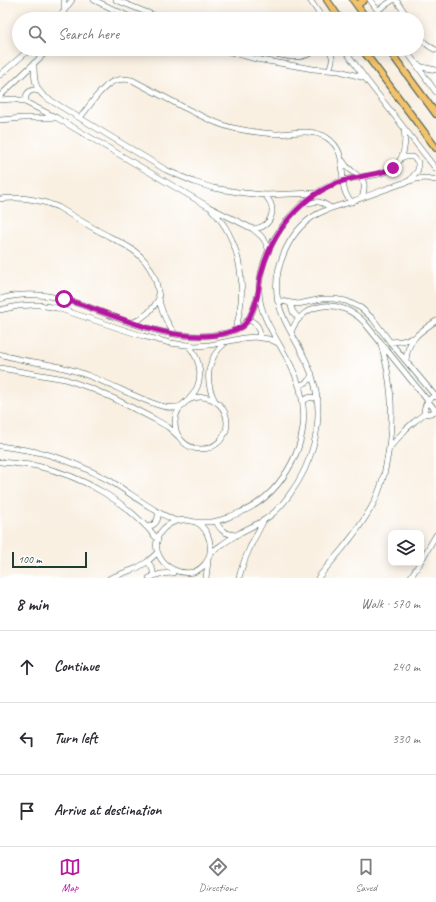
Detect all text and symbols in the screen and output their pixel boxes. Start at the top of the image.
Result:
search box [12,12,424,56]
icon: search [26,23,48,45]
text: Search here [58,25,119,44]
route end [384,159,402,177]
route start [55,290,73,308]
map controls [388,530,424,566]
button: layers [388,530,424,566]
scale bar [12,550,87,569]
text: 100 m [18,552,42,566]
text: 8 min [16,594,49,615]
text: Walk · 570 m [361,596,420,612]
icon: ahead [16,656,38,678]
text: Continue [54,657,99,676]
text: 240 m [392,659,420,675]
icon: left [16,728,38,750]
text: Turn left [54,729,97,748]
text: 330 m [392,731,420,747]
icon: arrive [16,800,38,822]
text: Arrive at destination [54,801,161,820]
tab: Map [59,856,81,894]
tab: Directions [199,856,237,894]
tab: Saved [355,856,377,894]

